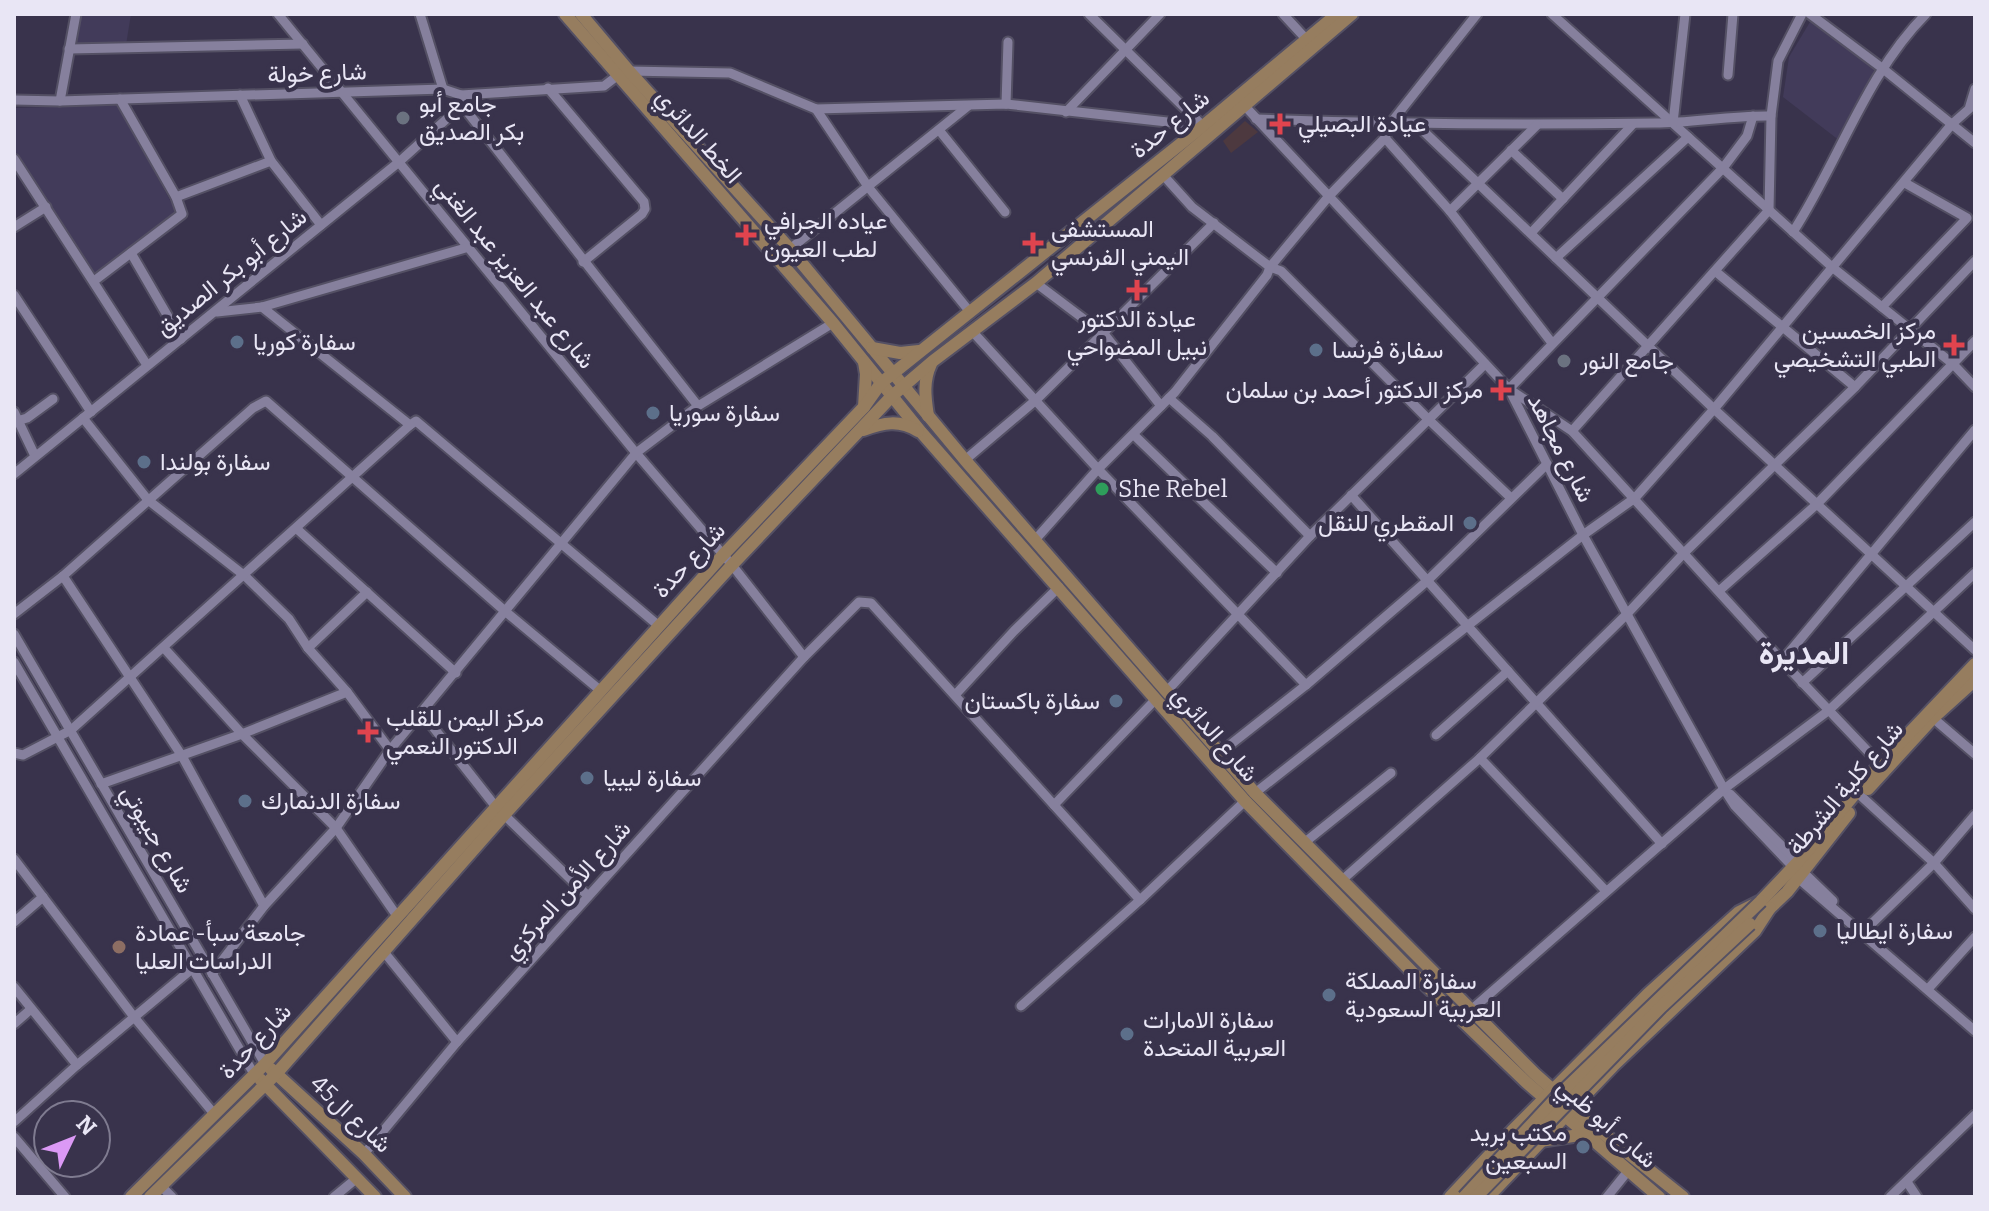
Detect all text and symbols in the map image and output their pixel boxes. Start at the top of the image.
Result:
street label: شارع خولة [267,57,367,91]
street label: الخط الدائري [646,83,748,192]
street label: شارع حدة [1125,84,1216,166]
place label: جامع أبو بكر الصديق [419,90,524,147]
marker: جامع أبو بكر الصديق [394,109,412,127]
place label: عيادة البصيلي [1298,110,1426,143]
marker: عيادة البصيلي [1269,113,1291,135]
street label: شارع عبد العزيز عبد الغني [425,172,601,377]
street label: شارع أبو بكر الصديق [150,202,314,343]
place label: عياده الجرافي لطب العيون [764,207,888,264]
place label: المستشفى اليمني الفرنسي [1051,215,1189,276]
marker: عياده الجرافي لطب العيون [735,224,757,246]
marker: المستشفى اليمني الفرنسي [1022,232,1044,254]
marker: عيادة الدكتور نبيل المضواحي [1126,279,1148,301]
place label: عيادة الدكتور نبيل المضواحي [1067,305,1207,366]
place label: مركز الخمسين الطبي التشخيصي [1774,317,1936,378]
place label: سفارة كوريا [253,328,356,357]
marker: سفارة كوريا [228,333,246,351]
marker: مركز الخمسين الطبي التشخيصي [1943,334,1965,356]
place label: سفارة فرنسا [1332,336,1443,365]
marker: سفارة فرنسا [1307,341,1325,359]
place label: جامع النور [1579,347,1674,378]
marker: جامع النور [1555,352,1573,370]
place label: مركز الدكتور أحمد بن سلمان [1226,376,1483,405]
marker: مركز الدكتور أحمد بن سلمان [1490,379,1512,401]
street label: شارع مجاهد [1520,389,1600,508]
place label: سفارة سوريا [669,399,780,428]
marker: سفارة سوريا [644,404,662,422]
place label: سفارة بولندا [160,448,271,477]
marker: سفارة بولندا [135,453,153,471]
place label: She Rebel [1118,475,1228,503]
marker: She Rebel [1093,480,1111,498]
place label: المقطري للنقل [1318,509,1454,542]
marker: المقطري للنقل [1461,514,1479,532]
street label: شارع حدة [647,516,732,605]
district label: المديرة [1759,634,1849,673]
street label: شارع الدائري [1162,680,1264,791]
place label: سفارة باكستان [965,687,1100,716]
marker: سفارة باكستان [1107,692,1125,710]
place label: مركز اليمن للقلب الدكتور النعمي [386,704,544,765]
street label: شارع كلية الشرطة [1781,716,1910,862]
marker: مركز اليمن للقلب الدكتور النعمي [357,721,379,743]
place label: سفارة ليبيا [603,764,701,793]
marker: سفارة ليبيا [578,769,596,787]
street label: شارع جيبوتي [111,780,199,900]
place label: سفارة الدنمارك [261,787,400,816]
marker: سفارة الدنمارك [236,792,254,810]
street label: شارع الأمن المركزي [497,815,640,969]
place label: سفارة ايطاليا [1836,917,1953,946]
place label: جامعة سبأ- عمادة الدراسات العليا [135,919,306,976]
marker: سفارة ايطاليا [1811,922,1829,940]
marker: جامعة سبأ- عمادة الدراسات العليا [110,938,128,956]
place label: سفارة المملكة العربية السعودية [1345,967,1502,1024]
marker: سفارة المملكة العربية السعودية [1320,986,1338,1004]
street label: شارع حدة [213,997,298,1086]
place label: سفارة الامارات العربية المتحدة [1143,1006,1286,1063]
marker: سفارة الامارات العربية المتحدة [1118,1025,1136,1043]
street label: شارع ال45 [303,1069,397,1160]
street label: شارع أبو ظبي [1548,1072,1663,1178]
north arrow [32,1099,112,1179]
text: N [71,1110,102,1141]
place label: مكتب بريد السبعين [1470,1119,1567,1175]
marker: مكتب بريد السبعين [1574,1138,1592,1156]

